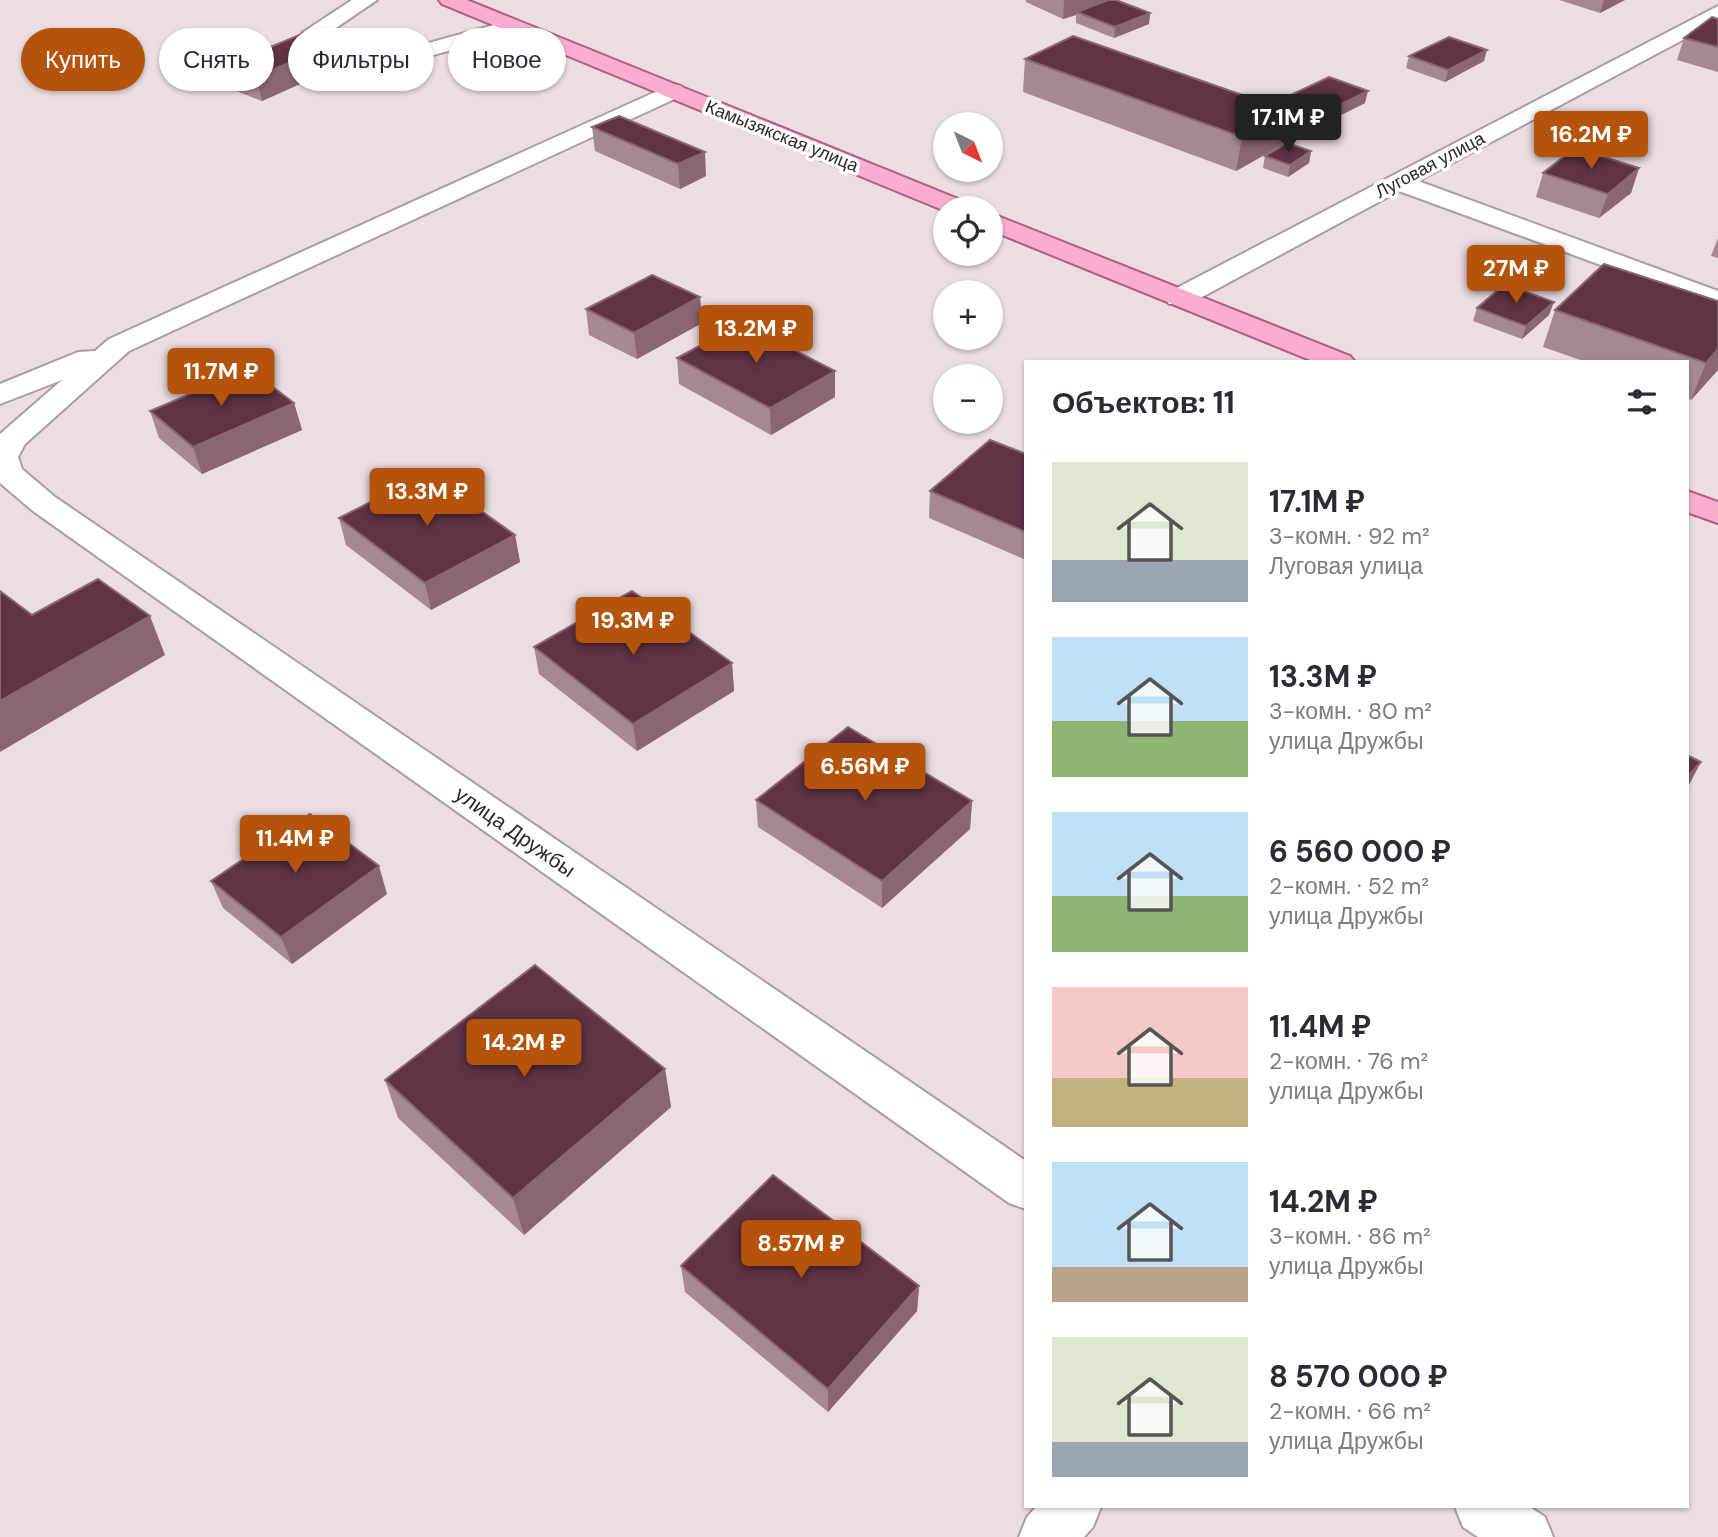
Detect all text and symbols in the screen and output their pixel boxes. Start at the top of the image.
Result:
chip: Купить [21,28,145,91]
chip: Снять [159,28,274,91]
chip: Фильтры [288,28,434,91]
chip: Новое [448,28,566,91]
street label: Камызякская улица [702,94,863,178]
pin: 17.1M ₽ [1223,94,1353,154]
text: 17.1M ₽ [1251,102,1325,132]
pin: 16.2M ₽ [1526,111,1656,171]
north arrow [933,112,1003,182]
map controls [933,112,1003,434]
text: 16.2M ₽ [1550,119,1632,149]
street label: Луговая улица [1371,126,1490,204]
button: locate [933,196,1003,266]
pin: 27M ₽ [1467,246,1565,305]
text: 27M ₽ [1483,253,1549,283]
button: + [933,280,1003,350]
pin: 13.2M ₽ [691,306,821,365]
text: 13.2M ₽ [715,313,797,343]
pin: 11.7M ₽ [156,348,286,408]
text: 11.7M ₽ [183,356,259,386]
button: − [933,364,1003,434]
text: Объектов: 11 [1052,383,1235,422]
icon: filters [1623,383,1661,421]
pin: 13.3M ₽ [362,468,492,528]
text: 13.3M ₽ [386,476,468,506]
text: 17.1M ₽ [1269,482,1365,521]
icon: home [1108,490,1192,574]
text: 3-комн. · 92 m² [1269,521,1430,551]
text: Луговая улица [1269,551,1423,581]
pin: 19.3M ₽ [568,598,698,657]
text: 19.3M ₽ [592,605,674,635]
text: 13.3M ₽ [1269,657,1377,696]
icon: home [1108,665,1192,749]
text: 3-комн. · 80 m² [1269,696,1432,726]
text: улица Дружбы [1269,726,1424,756]
pin: 6.56M ₽ [800,744,930,803]
text: 6.56M ₽ [820,751,910,781]
street label: улица Дружбы [449,780,581,884]
pin: 11.4M ₽ [230,816,360,875]
text: 11.4M ₽ [256,823,334,853]
text: 6 560 000 ₽ [1269,832,1451,871]
icon: home [1108,840,1192,924]
text: 2-комн. · 52 m² [1269,871,1429,901]
text: улица Дружбы [1269,901,1424,931]
text: 11.4M ₽ [1269,1007,1371,1046]
icon: home [1108,1015,1192,1099]
pin: 14.2M ₽ [459,1020,589,1079]
text: 14.2M ₽ [482,1027,566,1057]
text: 2-комн. · 76 m² [1269,1046,1428,1076]
text: улица Дружбы [1269,1076,1424,1106]
text: 14.2M ₽ [1269,1182,1378,1221]
icon: home [1108,1190,1192,1274]
pin: 8.57M ₽ [736,1220,866,1280]
text: 3-комн. · 86 m² [1269,1221,1431,1251]
text: 8.57M ₽ [757,1228,845,1258]
text: улица Дружбы [1269,1251,1424,1281]
text: 8 570 000 ₽ [1269,1357,1448,1396]
icon: home [1108,1365,1192,1449]
text: 2-комн. · 66 m² [1269,1396,1431,1426]
text: улица Дружбы [1269,1426,1424,1456]

